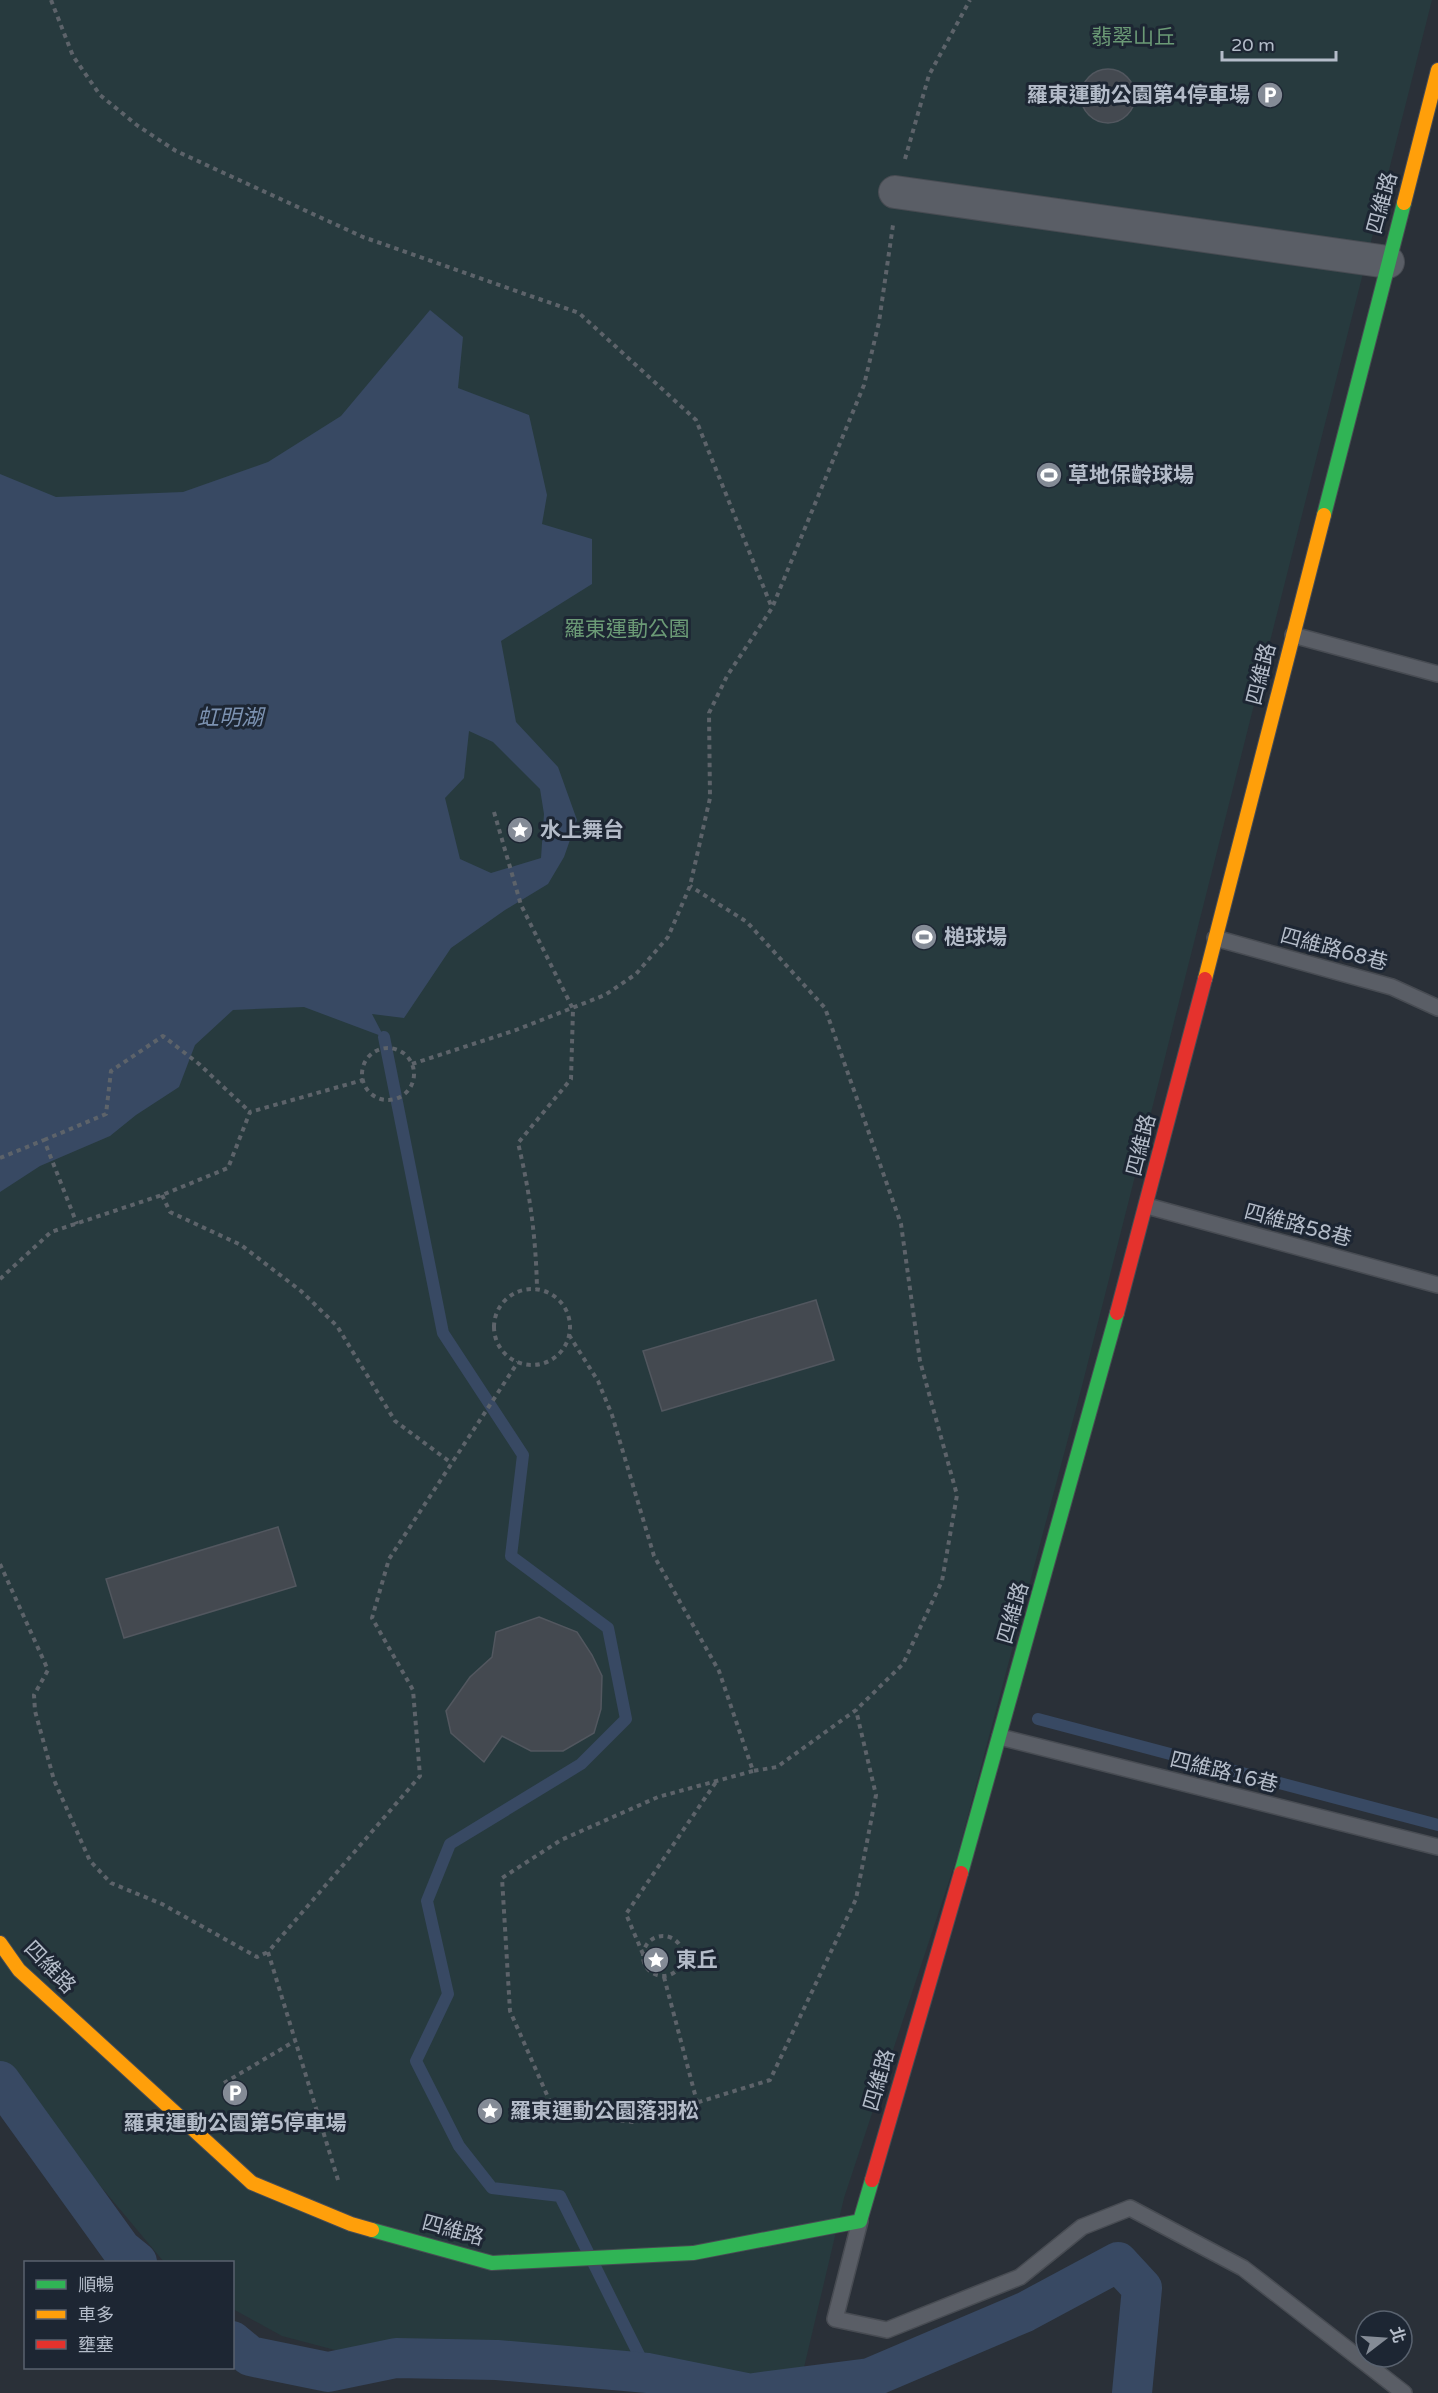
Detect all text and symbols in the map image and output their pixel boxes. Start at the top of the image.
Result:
scale bar [1222,24,1336,62]
park label: 翡翠山丘 [1091,25,1175,50]
text: 20 m [1231,34,1275,56]
parking icon: 羅東運動公園第4停車場 [1255,80,1285,110]
place label: 羅東運動公園第4停車場 [1027,83,1250,108]
street label: 四維路 [1362,169,1403,237]
sports icon: 草地保齡球場 [1034,460,1064,490]
place label: 草地保齡球場 [1068,463,1194,488]
park label: 羅東運動公園 [564,617,690,642]
street label: 四維路 [1242,641,1281,708]
water label: 虹明湖 [197,705,266,731]
place icon: 水上舞台 [505,815,535,845]
place label: 水上舞台 [540,818,624,843]
sports icon: 槌球場 [909,922,939,952]
street label: 四維路68巷 [1277,923,1390,976]
place label: 槌球場 [944,925,1007,950]
street label: 四維路 [1122,1112,1161,1179]
street label: 四維路58巷 [1241,1199,1354,1252]
street label: 四維路 [993,1579,1034,1647]
street label: 四維路16巷 [1167,1747,1280,1798]
street label: 四維路 [19,1936,81,1999]
place icon: 東丘 [641,1945,671,1975]
place label: 東丘 [676,1948,718,1973]
street label: 四維路 [859,2046,900,2114]
parking icon: 羅東運動公園第5停車場 [220,2078,250,2108]
place icon: 羅東運動公園落羽松 [475,2096,505,2126]
place label: 羅東運動公園落羽松 [510,2099,699,2124]
place label: 羅東運動公園第5停車場 [123,2111,347,2136]
street label: 四維路 [419,2210,487,2251]
legend [24,2261,234,2369]
text: 順暢 [78,2274,114,2296]
text: 車多 [78,2304,114,2326]
north arrow [1354,2309,1414,2369]
text: 北 [1385,2324,1409,2345]
text: 壅塞 [78,2334,114,2356]

